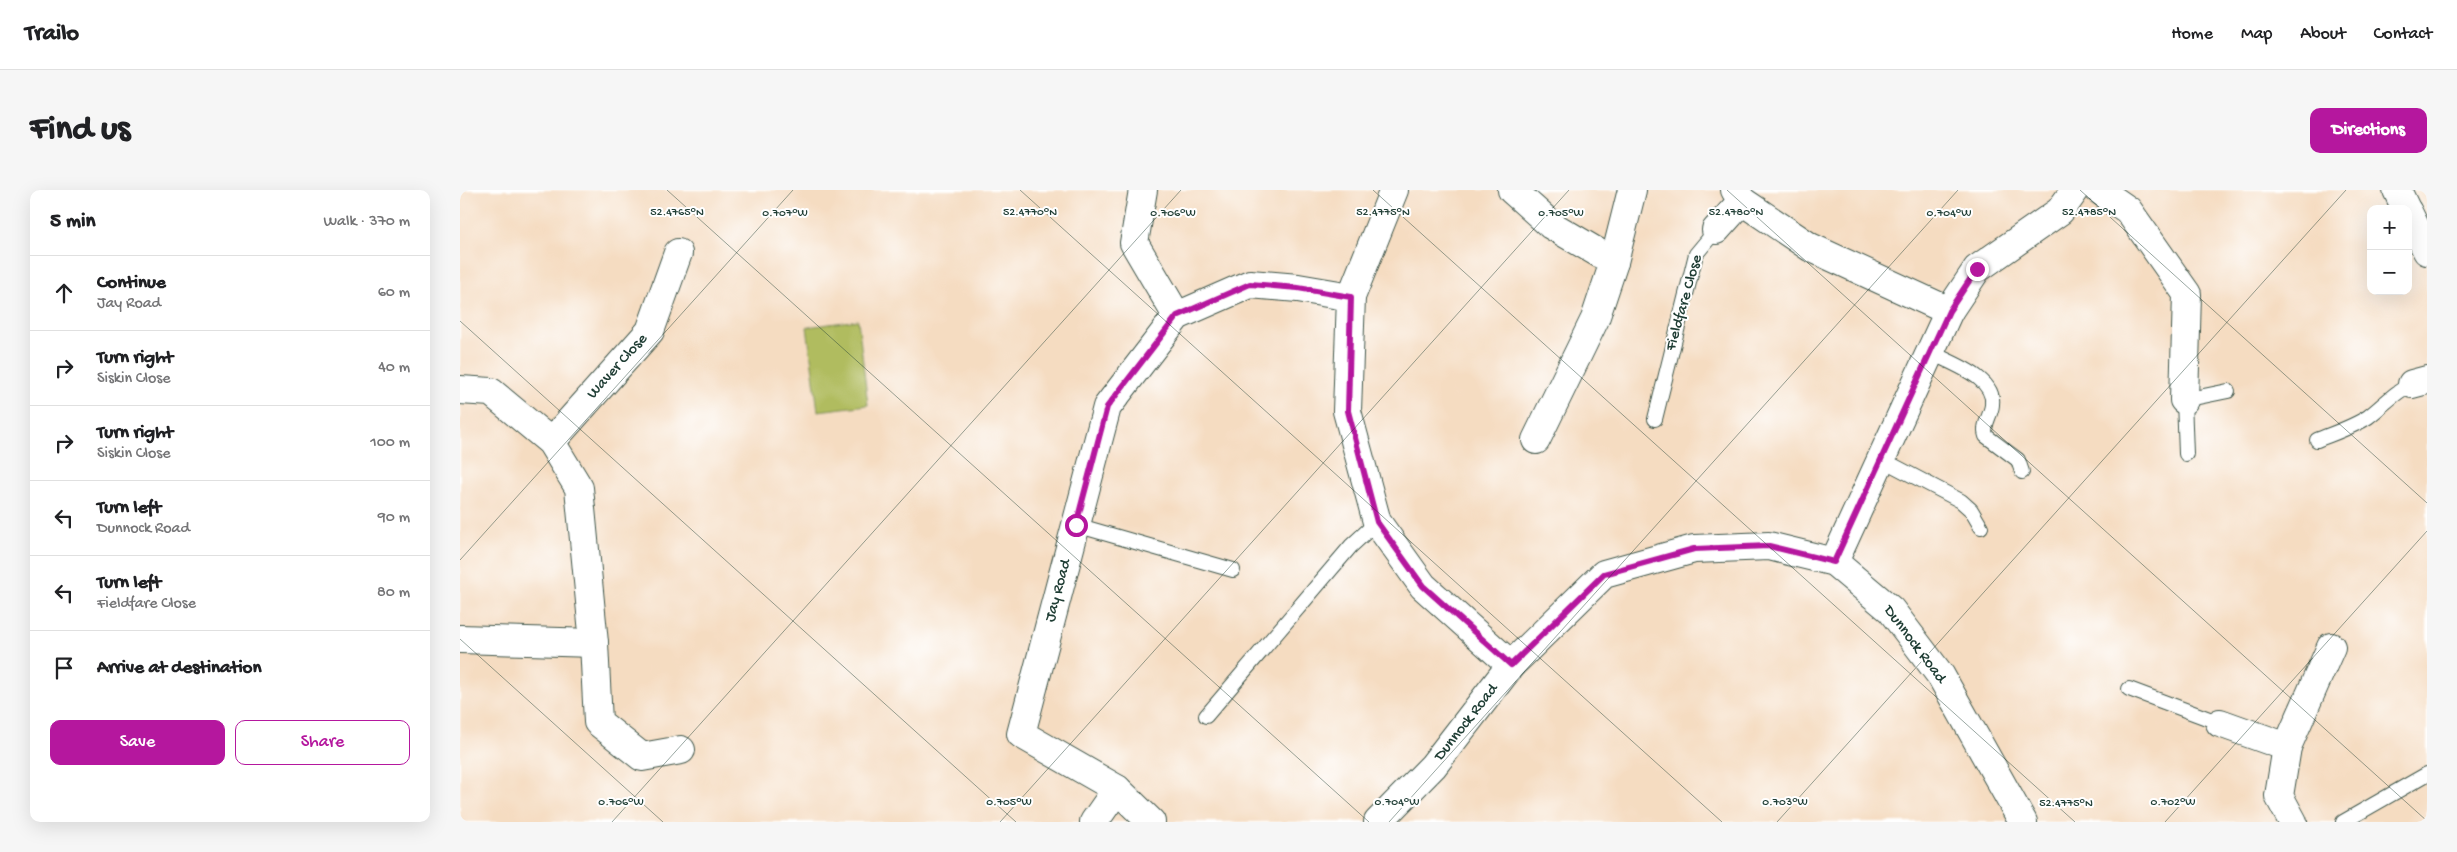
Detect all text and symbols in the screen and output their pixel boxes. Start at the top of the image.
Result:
text: Trailo [25,20,79,49]
text: Home [2171,24,2213,45]
text: Map [2241,24,2272,45]
text: About [2300,24,2346,45]
text: Contact [2374,24,2432,45]
button: Directions [2310,108,2427,153]
text: Find us [30,110,130,151]
map controls [2367,205,2412,295]
button: + [2367,205,2412,250]
text: 52.4765°N [650,206,704,220]
text: 52.4770°N [1003,206,1057,220]
text: 52.4775°N [1356,206,1410,220]
text: 52.4780°N [1709,206,1763,220]
text: 52.4785°N [2062,206,2116,220]
text: 0.707°W [762,207,808,221]
text: 0.706°W [1150,207,1196,221]
text: 0.705°W [1538,207,1584,221]
text: 0.704°W [1927,207,1971,221]
text: 5 min [50,210,95,235]
text: Walk · 370 m [323,213,410,232]
button: − [2367,250,2412,295]
street label: Fieldfare Close [1662,252,1708,354]
route end [1966,258,1989,281]
text: Continue [97,272,166,295]
icon: ahead [50,279,78,307]
text: 60 m [378,284,410,303]
text: Jay Road [97,295,161,314]
street label: Waver Close [584,330,653,404]
text: Turn right [97,347,173,370]
icon: right [50,354,78,382]
text: 40 m [378,359,410,378]
text: Siskin Close [97,370,170,389]
text: Turn right [97,422,173,445]
icon: right [50,429,78,457]
text: 100 m [370,434,410,453]
text: Siskin Close [97,445,170,464]
text: Turn left [97,497,161,520]
icon: left [50,504,78,532]
text: 90 m [378,509,410,528]
route start [1065,514,1088,537]
text: Dunnock Road [97,520,190,539]
street label: Jay Road [1042,556,1077,624]
text: Turn left [97,572,161,595]
icon: left [50,579,78,607]
text: 80 m [377,584,410,603]
text: Fieldfare Close [97,595,196,614]
street label: Dunnock Road [1878,601,1950,689]
icon: arrive [50,654,78,682]
text: Arrive at destination [97,657,261,680]
street label: Dunnock Road [1430,679,1504,766]
button: Save [50,720,225,765]
button: Share [235,720,410,765]
text: 0.706°W [598,796,644,810]
text: 0.705°W [986,796,1032,810]
text: 0.704°W [1375,796,1419,810]
text: 0.703°W [1762,796,1808,810]
text: 0.702°W [2150,796,2196,810]
text: 52.4775°N [2039,797,2093,811]

